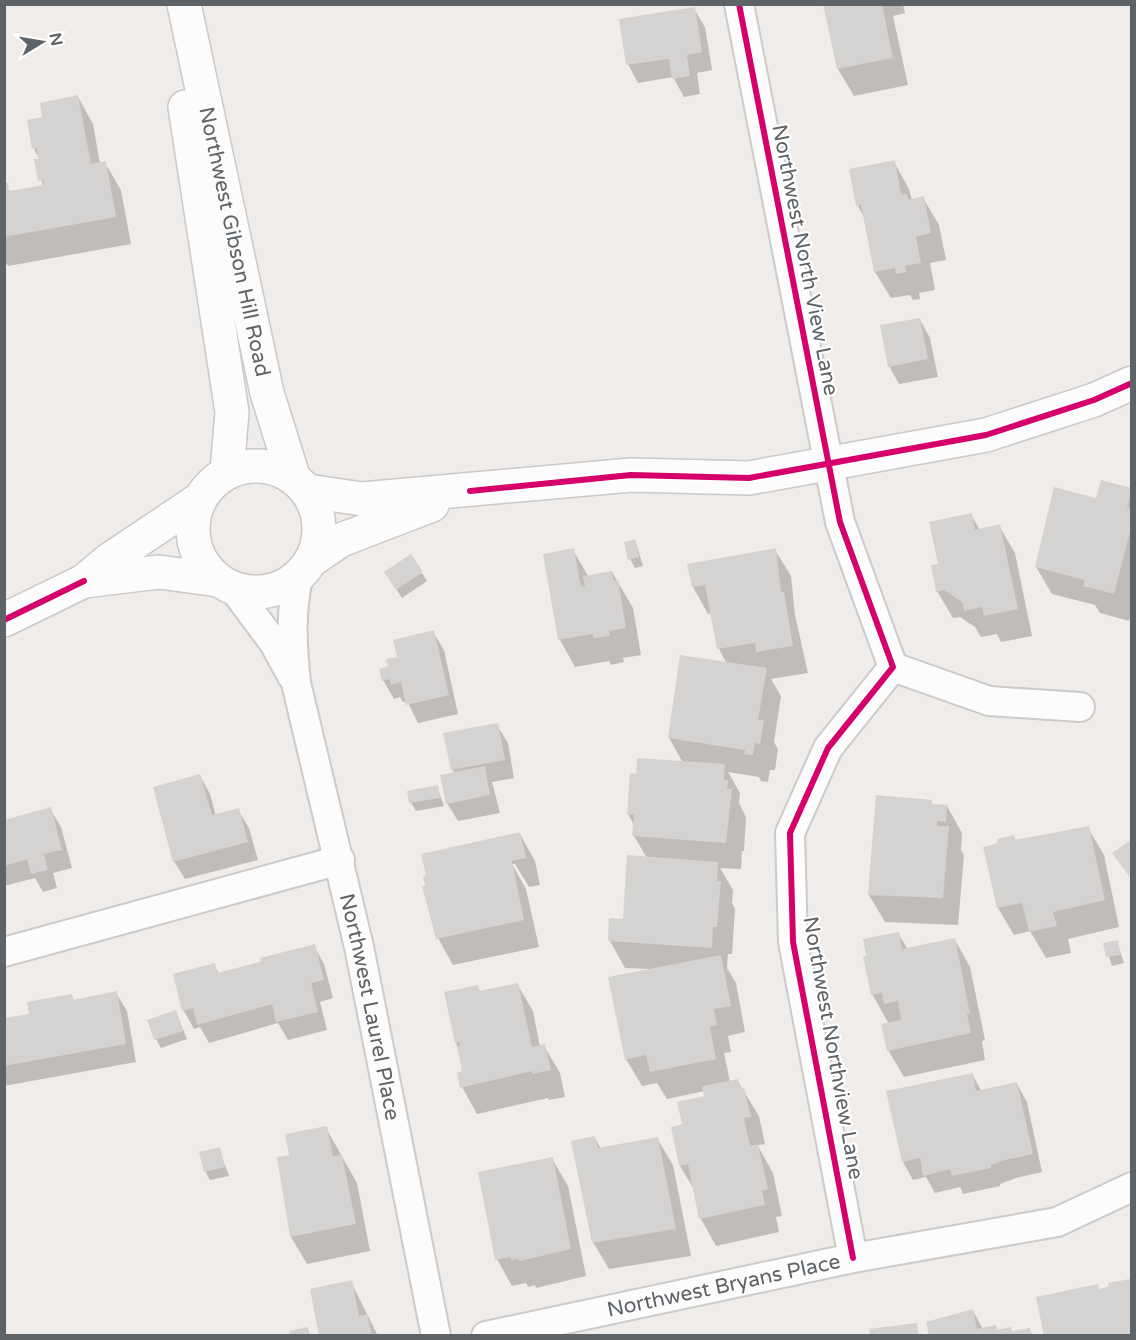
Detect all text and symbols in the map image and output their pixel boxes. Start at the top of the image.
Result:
north arrow [12,12,72,72]
text: N [45,31,67,48]
street label: Northwest Gibson Hill Road [194,105,276,379]
street label: Northwest North View Lane [766,122,844,398]
street label: Northwest Laurel Place [334,891,406,1123]
street label: Northwest Northview Lane [798,915,868,1182]
street label: Northwest Bryans Place [605,1249,843,1322]

